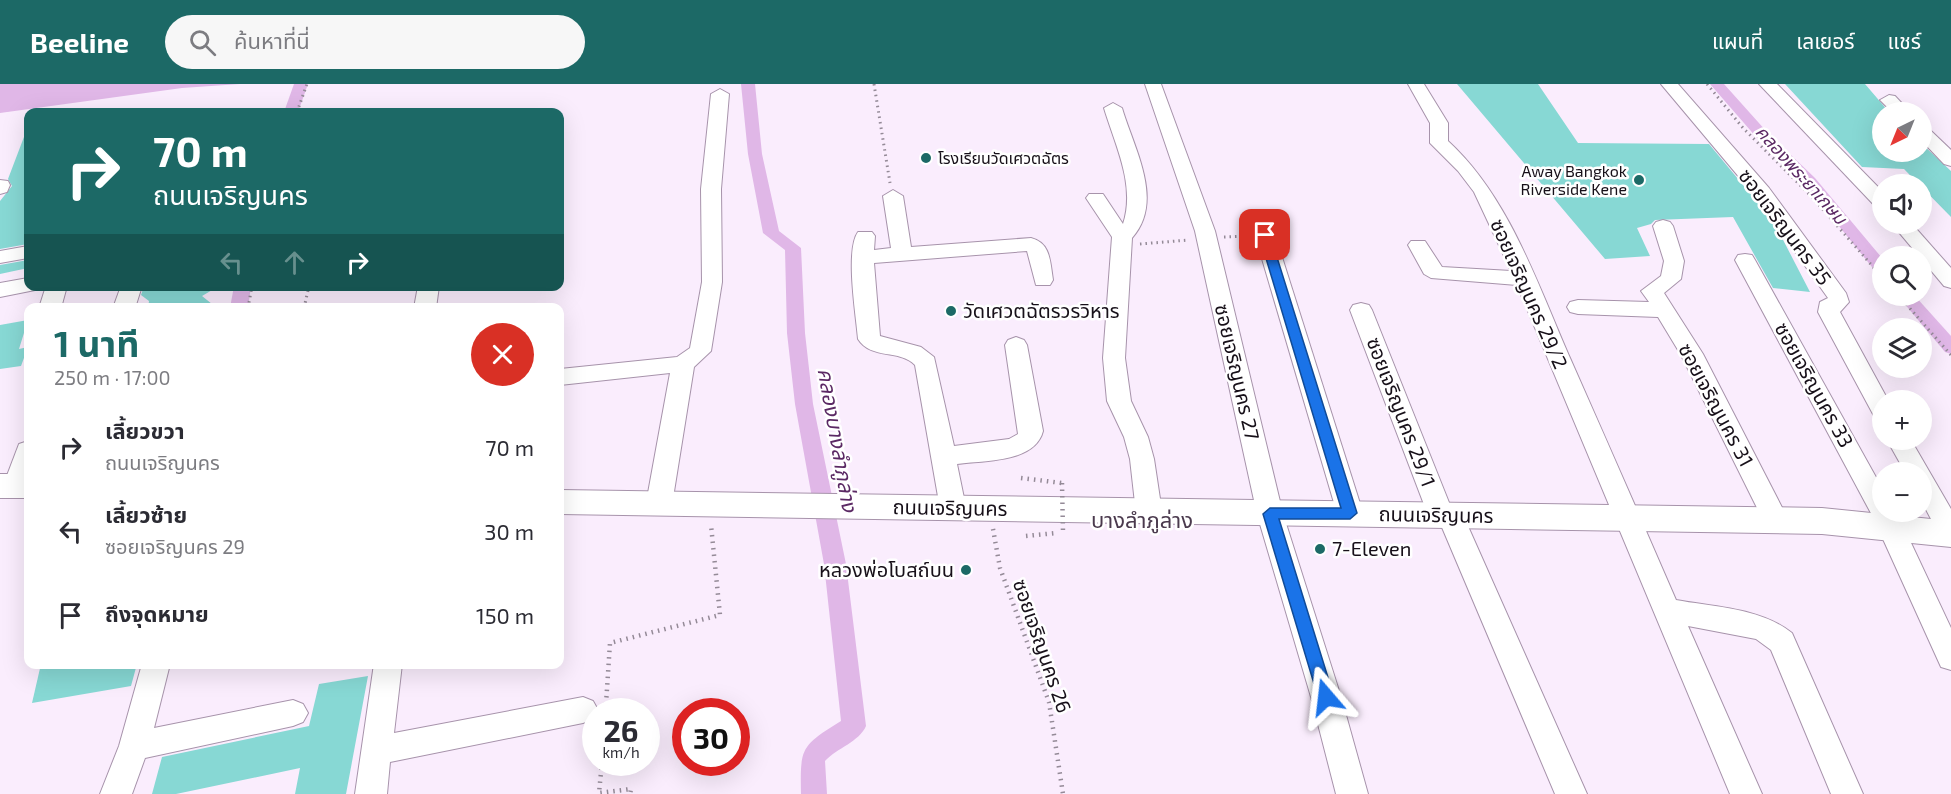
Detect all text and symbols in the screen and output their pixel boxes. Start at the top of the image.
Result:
search box [165,15,585,69]
text: Beeline [30,25,129,59]
icon: search [186,26,219,59]
text: ค้นหาที่นี่ [234,27,310,53]
text: แผนที่ [1712,28,1763,53]
text: เลเยอร์ [1796,28,1855,53]
text: แชร์ [1888,28,1921,53]
north arrow [1872,102,1932,162]
map controls [1872,102,1932,522]
water label: คลองพระยาเกษม [1752,120,1853,230]
text: 70 m [153,125,248,175]
icon: right [54,132,132,210]
place label: โรงเรียนวัดเศวตฉัตร [938,148,1069,167]
marker: โรงเรียนวัดเศวตฉัตร [919,151,933,165]
place label: Away Bangkok Riverside Kene [1521,161,1627,198]
street label: ซอยเจริญนคร 35 [1734,164,1837,289]
marker: Away Bangkok Riverside Kene [1632,173,1646,187]
button: sound [1872,174,1932,234]
text: ถนนเจริญนคร [153,178,308,210]
pin [1239,209,1290,260]
street label: ซอยเจริญนคร 29/2 [1486,215,1574,372]
icon: arrive [1248,218,1281,251]
icon: left [215,246,248,279]
icon: ahead [278,246,311,279]
icon: right [341,246,374,279]
button: search [1872,246,1932,306]
place label: วัดเศวตฉัตรวรวิหาร [963,298,1120,322]
street label: ซอยเจริญนคร 27 [1211,302,1265,442]
marker: วัดเศวตฉัตรวรวิหาร [944,304,958,318]
street label: ซอยเจริญนคร 33 [1771,318,1859,451]
button: layers [1872,318,1932,378]
text: 1 นาที [54,321,139,364]
button: close [471,323,534,386]
street label: ซอยเจริญนคร 29/1 [1362,334,1441,490]
street label: ซอยเจริญนคร 31 [1674,339,1759,470]
text: 250 m · 17:00 [54,365,171,389]
water label: คลองบางลำภูล่าง [812,366,864,516]
button: + [1872,390,1932,450]
text: เลี้ยวขวา [105,417,185,443]
icon: right [54,431,87,464]
text: 70 m [485,434,534,460]
text: ถนนเจริญนคร [105,450,220,474]
button: − [1872,462,1932,522]
street label: ถนนเจริญนคร [892,494,1008,520]
text: เลี้ยวซ้าย [105,501,187,527]
street label: ถนนเจริญนคร [1378,501,1494,527]
district label: บางลำภูล่าง [1091,506,1193,534]
icon: left [54,515,87,548]
text: 30 m [484,518,534,544]
text: ซอยเจริญนคร 29 [105,534,245,558]
place label: 7-Eleven [1332,536,1411,560]
marker: 7-Eleven [1313,542,1327,556]
place label: หลวงพ่อโบสถ์บน [819,557,954,581]
marker: หลวงพ่อโบสถ์บน [959,563,973,577]
street label: ซอยเจริญนคร 26 [1009,576,1077,716]
icon: arrive [54,599,87,632]
text: ถึงจุดหมาย [105,600,209,626]
text: 150 m [476,602,534,628]
position arrow [1294,665,1358,729]
speed limit sign: 30 [672,698,750,776]
text: 26 [603,712,639,748]
text: km/h [602,743,640,761]

